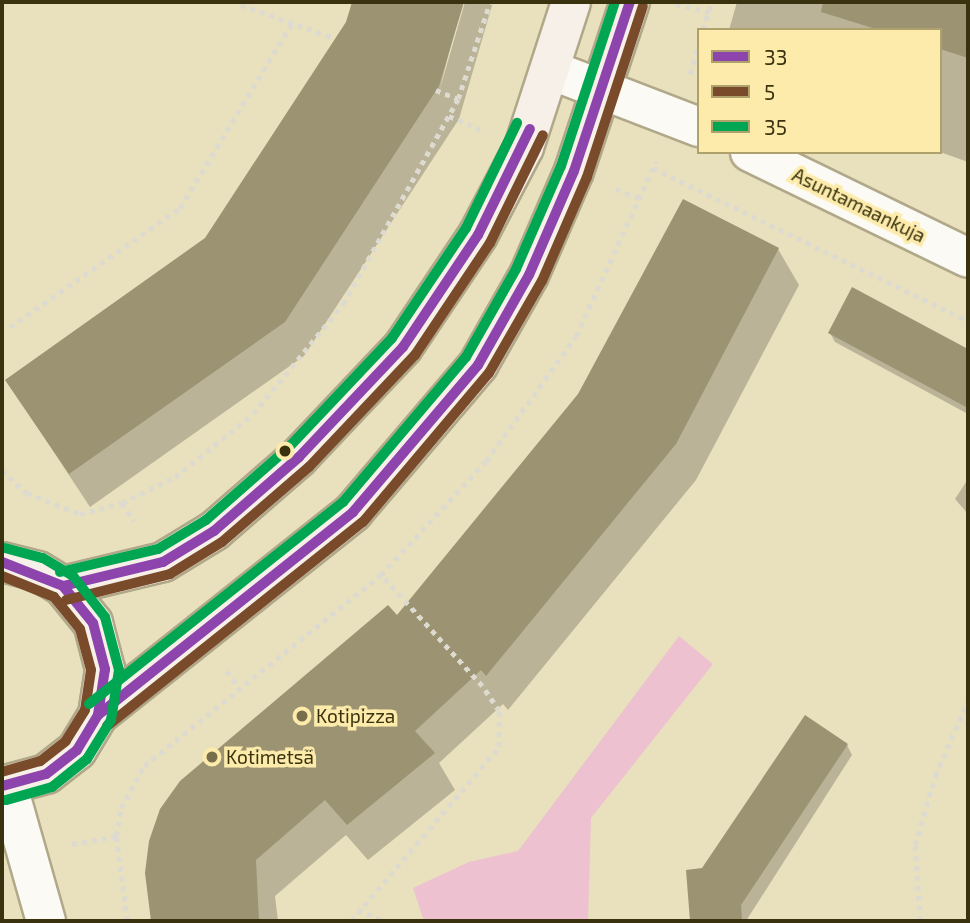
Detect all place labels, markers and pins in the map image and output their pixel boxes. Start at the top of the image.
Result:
unlabelled marker [278,444,292,458]
place label: Kotipizza [316,705,395,727]
marker: Kotipizza [294,708,310,724]
place label: Kotimetsä [226,746,314,768]
marker: Kotimetsä [204,749,220,765]

